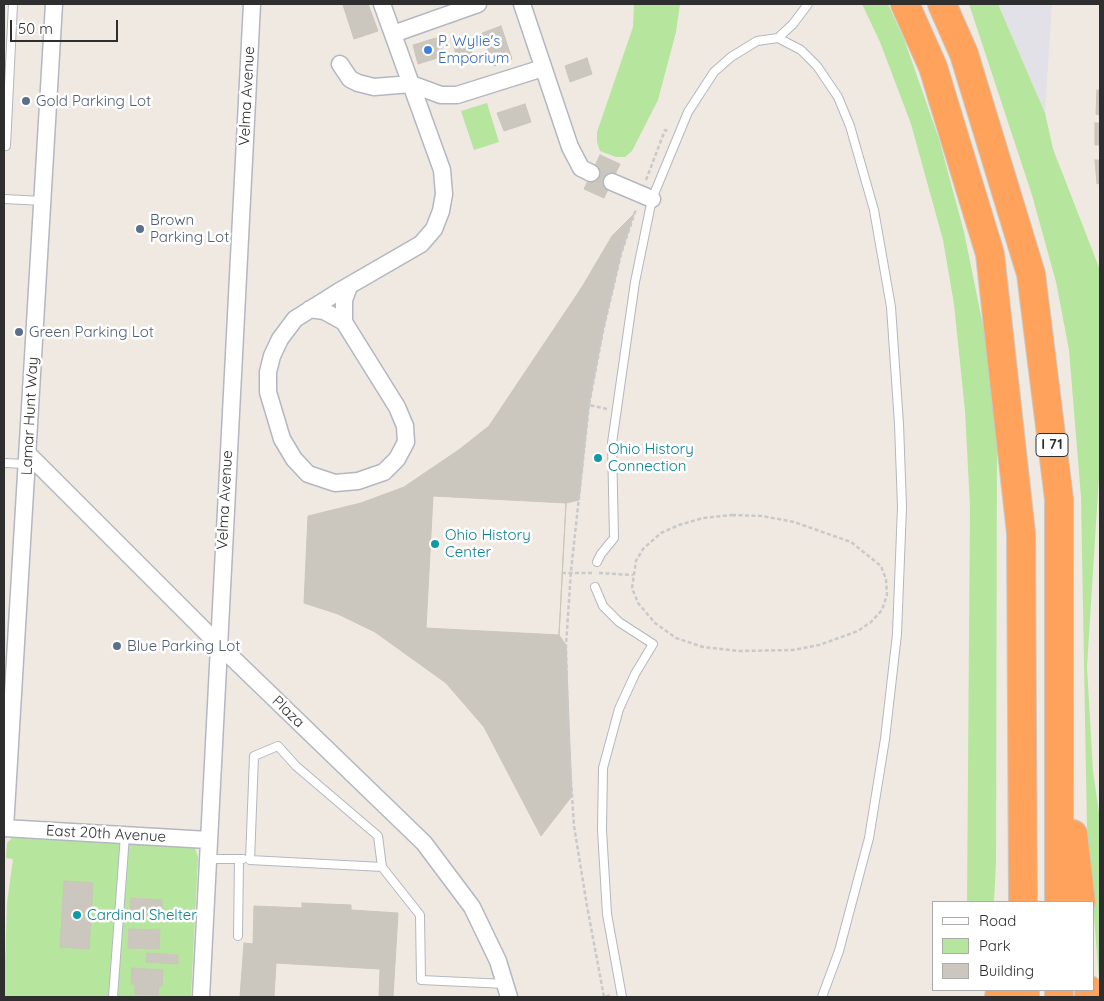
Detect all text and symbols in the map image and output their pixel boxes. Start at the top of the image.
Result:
scale bar [12,10,120,42]
text: 50 m [18,19,53,38]
place label: P. Wylie's Emporium [438,32,510,67]
marker: P. Wylie's Emporium [422,44,434,56]
street label: Velma Avenue [235,46,259,146]
place label: Gold Parking Lot [36,92,151,110]
marker: Gold Parking Lot [20,95,32,107]
place label: Brown Parking Lot [150,211,229,246]
marker: Brown Parking Lot [134,223,146,235]
place label: Green Parking Lot [29,323,154,341]
marker: Green Parking Lot [13,326,25,338]
street label: Lamar Hunt Way [18,356,42,476]
road number: I 71 [1036,434,1068,456]
place label: Ohio History Connection [608,440,694,475]
street label: Velma Avenue [213,450,237,550]
marker: Ohio History Connection [592,452,604,464]
place label: Ohio History Center [445,526,531,561]
marker: Ohio History Center [429,538,441,550]
place label: Blue Parking Lot [127,637,240,655]
marker: Blue Parking Lot [111,640,123,652]
street label: Plaza [268,692,308,732]
street label: East 20th Avenue [46,822,166,846]
legend [932,901,1094,991]
place label: Cardinal Shelter [87,906,197,924]
marker: Cardinal Shelter [71,909,83,921]
text: Road [979,911,1016,930]
text: Park [979,936,1011,955]
text: Building [979,961,1034,980]

